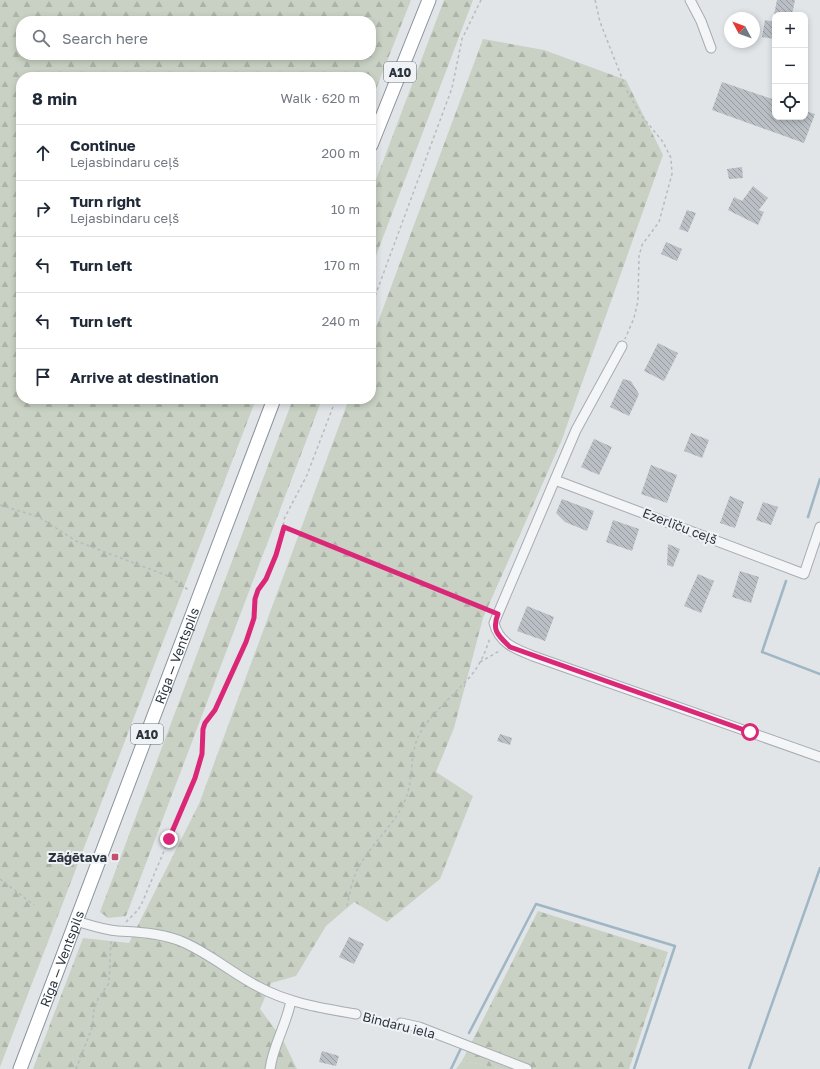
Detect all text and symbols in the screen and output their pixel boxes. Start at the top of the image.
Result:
north arrow [724,12,760,48]
map controls [772,12,808,120]
button: + [772,12,808,48]
search box [16,16,376,60]
icon: search [30,27,52,49]
text: Search here [62,29,148,47]
button: − [772,48,808,84]
road number: A10 [384,62,416,82]
button: locate [772,84,808,120]
text: 8 min [32,88,77,109]
text: Walk · 620 m [281,90,360,106]
text: Continue [70,136,136,154]
icon: ahead [32,142,54,164]
text: 200 m [322,145,360,161]
text: Lejasbindaru ceļš [70,154,179,170]
text: Turn right [70,192,141,210]
icon: right [32,198,54,220]
text: 10 m [331,201,360,217]
text: Lejasbindaru ceļš [70,210,179,226]
icon: left [32,254,54,276]
text: Turn left [70,256,132,274]
text: 170 m [324,257,360,273]
icon: left [32,310,54,332]
text: Turn left [70,312,132,330]
text: 240 m [322,313,360,329]
icon: arrive [32,366,54,388]
text: Arrive at destination [70,368,219,386]
street label: Ezerlīču ceļš [640,504,720,548]
street label: Rīga — Ventspils [151,605,202,706]
route start [741,723,759,741]
road number: A10 [131,724,163,744]
route end [160,830,178,848]
place label: Zāģētava [48,849,107,865]
marker: Zāģētava [110,852,120,862]
street label: Rīga — Ventspils [36,908,87,1009]
street label: Bindaru iela [361,1008,437,1042]

